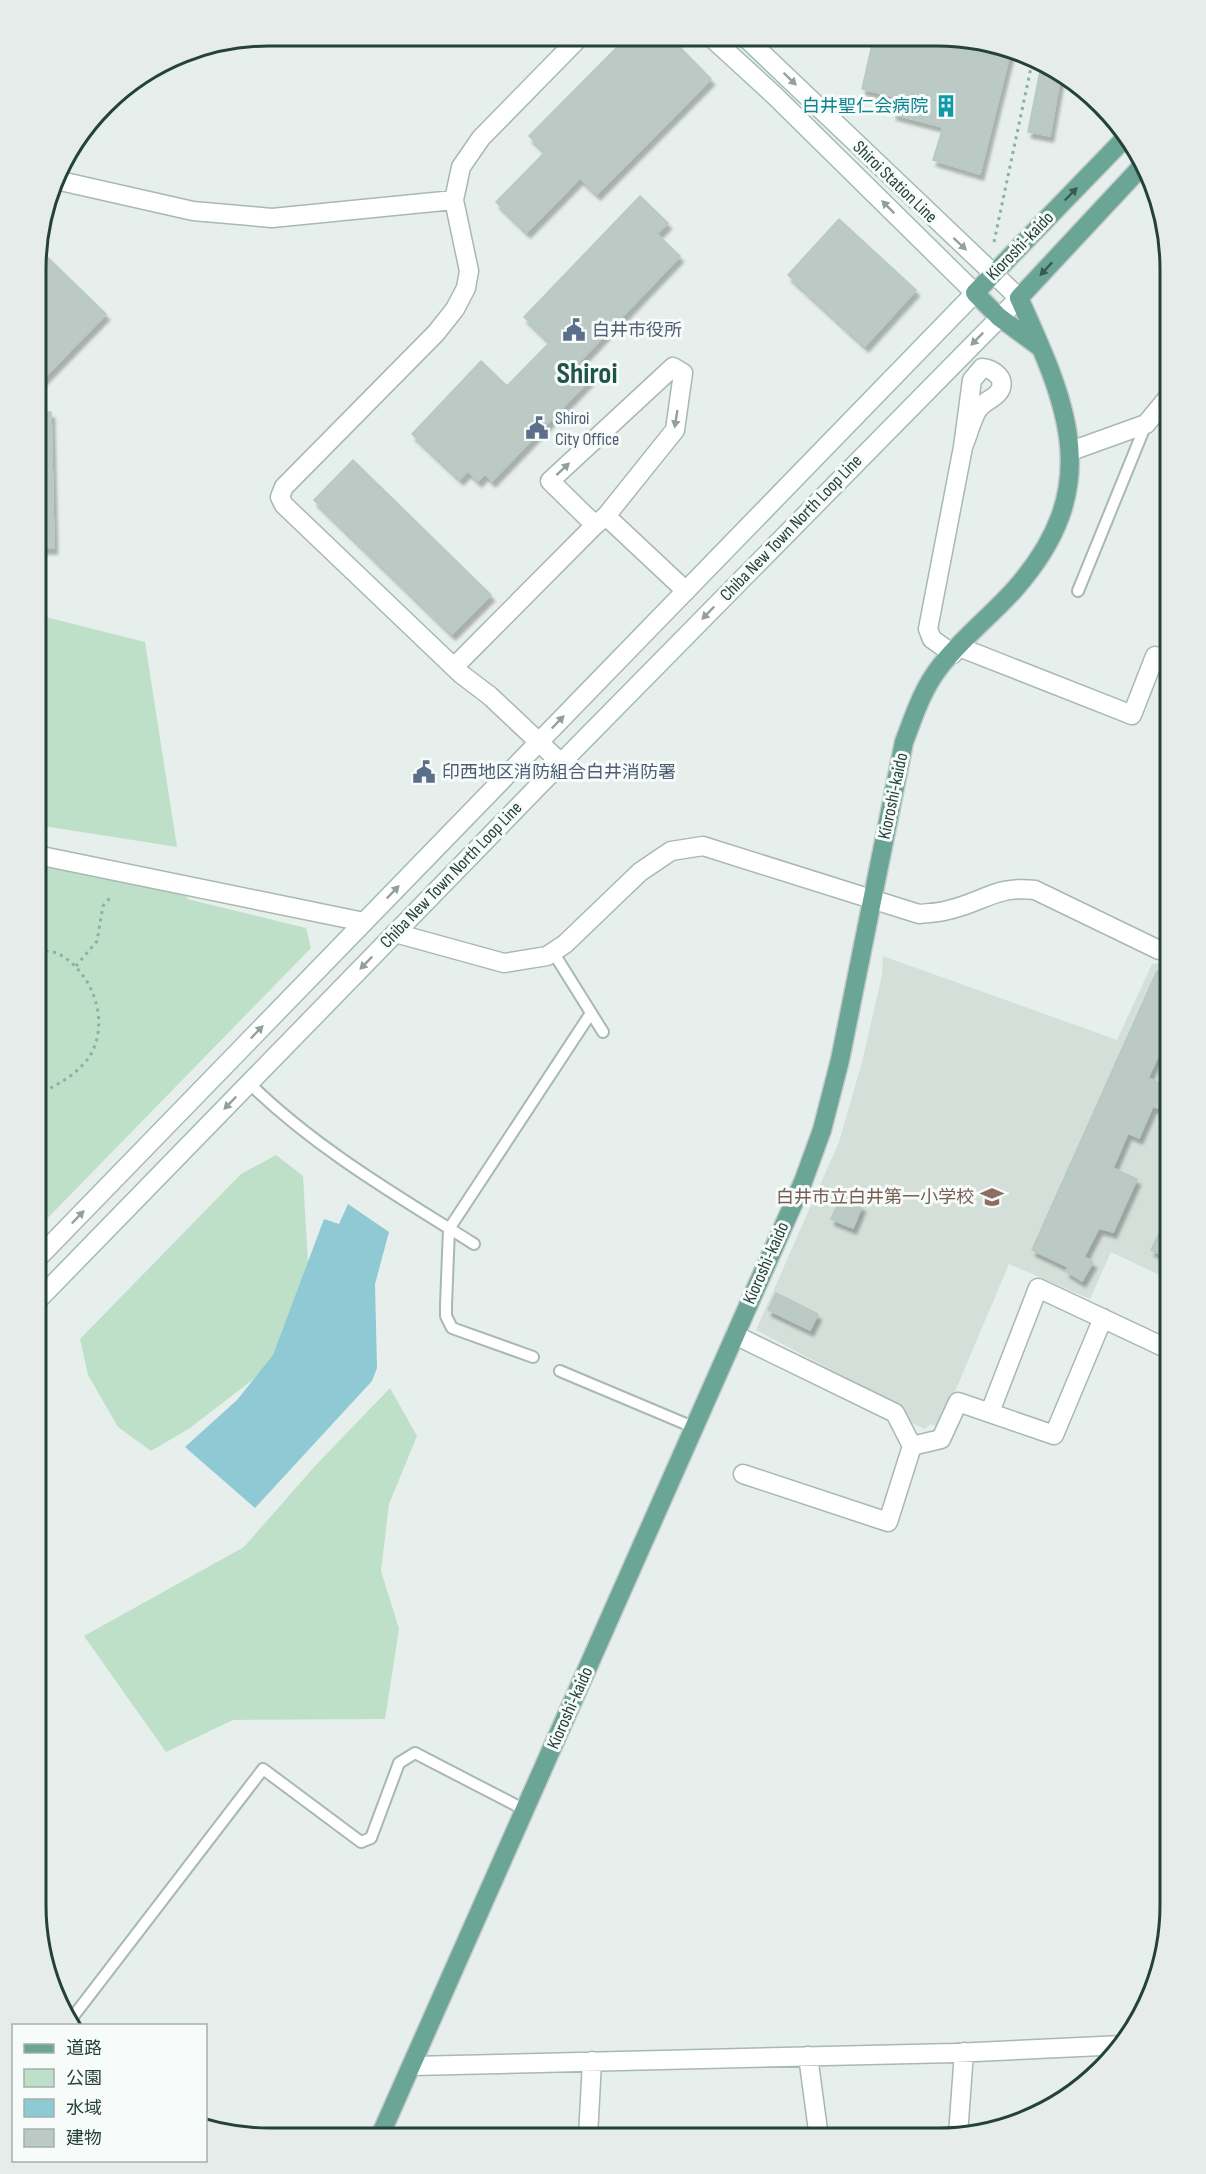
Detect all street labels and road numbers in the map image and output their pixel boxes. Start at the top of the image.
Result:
street label: Shiroi Station Line [848,137,942,227]
street label: Kioroshi-kaido [982,207,1058,285]
street label: Chiba New Town North Loop Line [716,450,866,606]
street label: Kioroshi-kaido [874,751,912,841]
street label: Chiba New Town North Loop Line [376,797,526,953]
street label: Kioroshi-kaido [739,1219,793,1307]
street label: Kioroshi-kaido [543,1664,597,1752]

